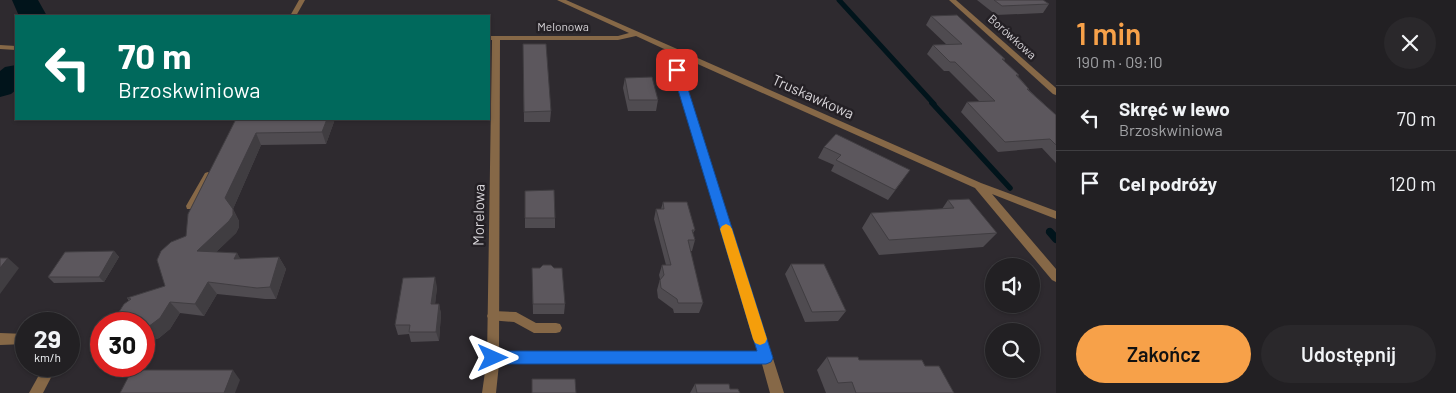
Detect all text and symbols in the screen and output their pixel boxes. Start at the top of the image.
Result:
street label: Borówkowa [986,11,1040,62]
text: 1 min [1076,15,1141,51]
button: close [1384,17,1436,69]
street label: Melonowa [537,19,589,33]
text: 70 m [118,34,192,76]
icon: left [35,35,100,100]
pin [656,49,698,91]
text: 190 m · 09:10 [1076,52,1163,71]
icon: arrive [663,56,691,84]
street label: Truskawkowa [770,70,857,122]
text: Brzoskwiniowa [118,76,261,102]
text: Skręć w lewo [1119,97,1230,120]
icon: left [1076,104,1104,132]
text: 70 m [1397,107,1436,130]
text: Brzoskwiniowa [1119,120,1223,139]
icon: arrive [1076,169,1104,197]
text: Cel podróży [1119,172,1217,195]
text: 120 m [1389,172,1436,195]
street label: Morelowa [468,184,488,246]
map controls [985,258,1040,378]
button: sound [985,258,1040,313]
speed limit sign: 30 [90,312,155,377]
text: 29 [34,323,61,353]
button: search [985,323,1040,378]
button: Zakończ [1076,325,1251,383]
button: Udostępnij [1261,325,1436,383]
position arrow [466,331,518,383]
text: km/h [34,350,61,364]

